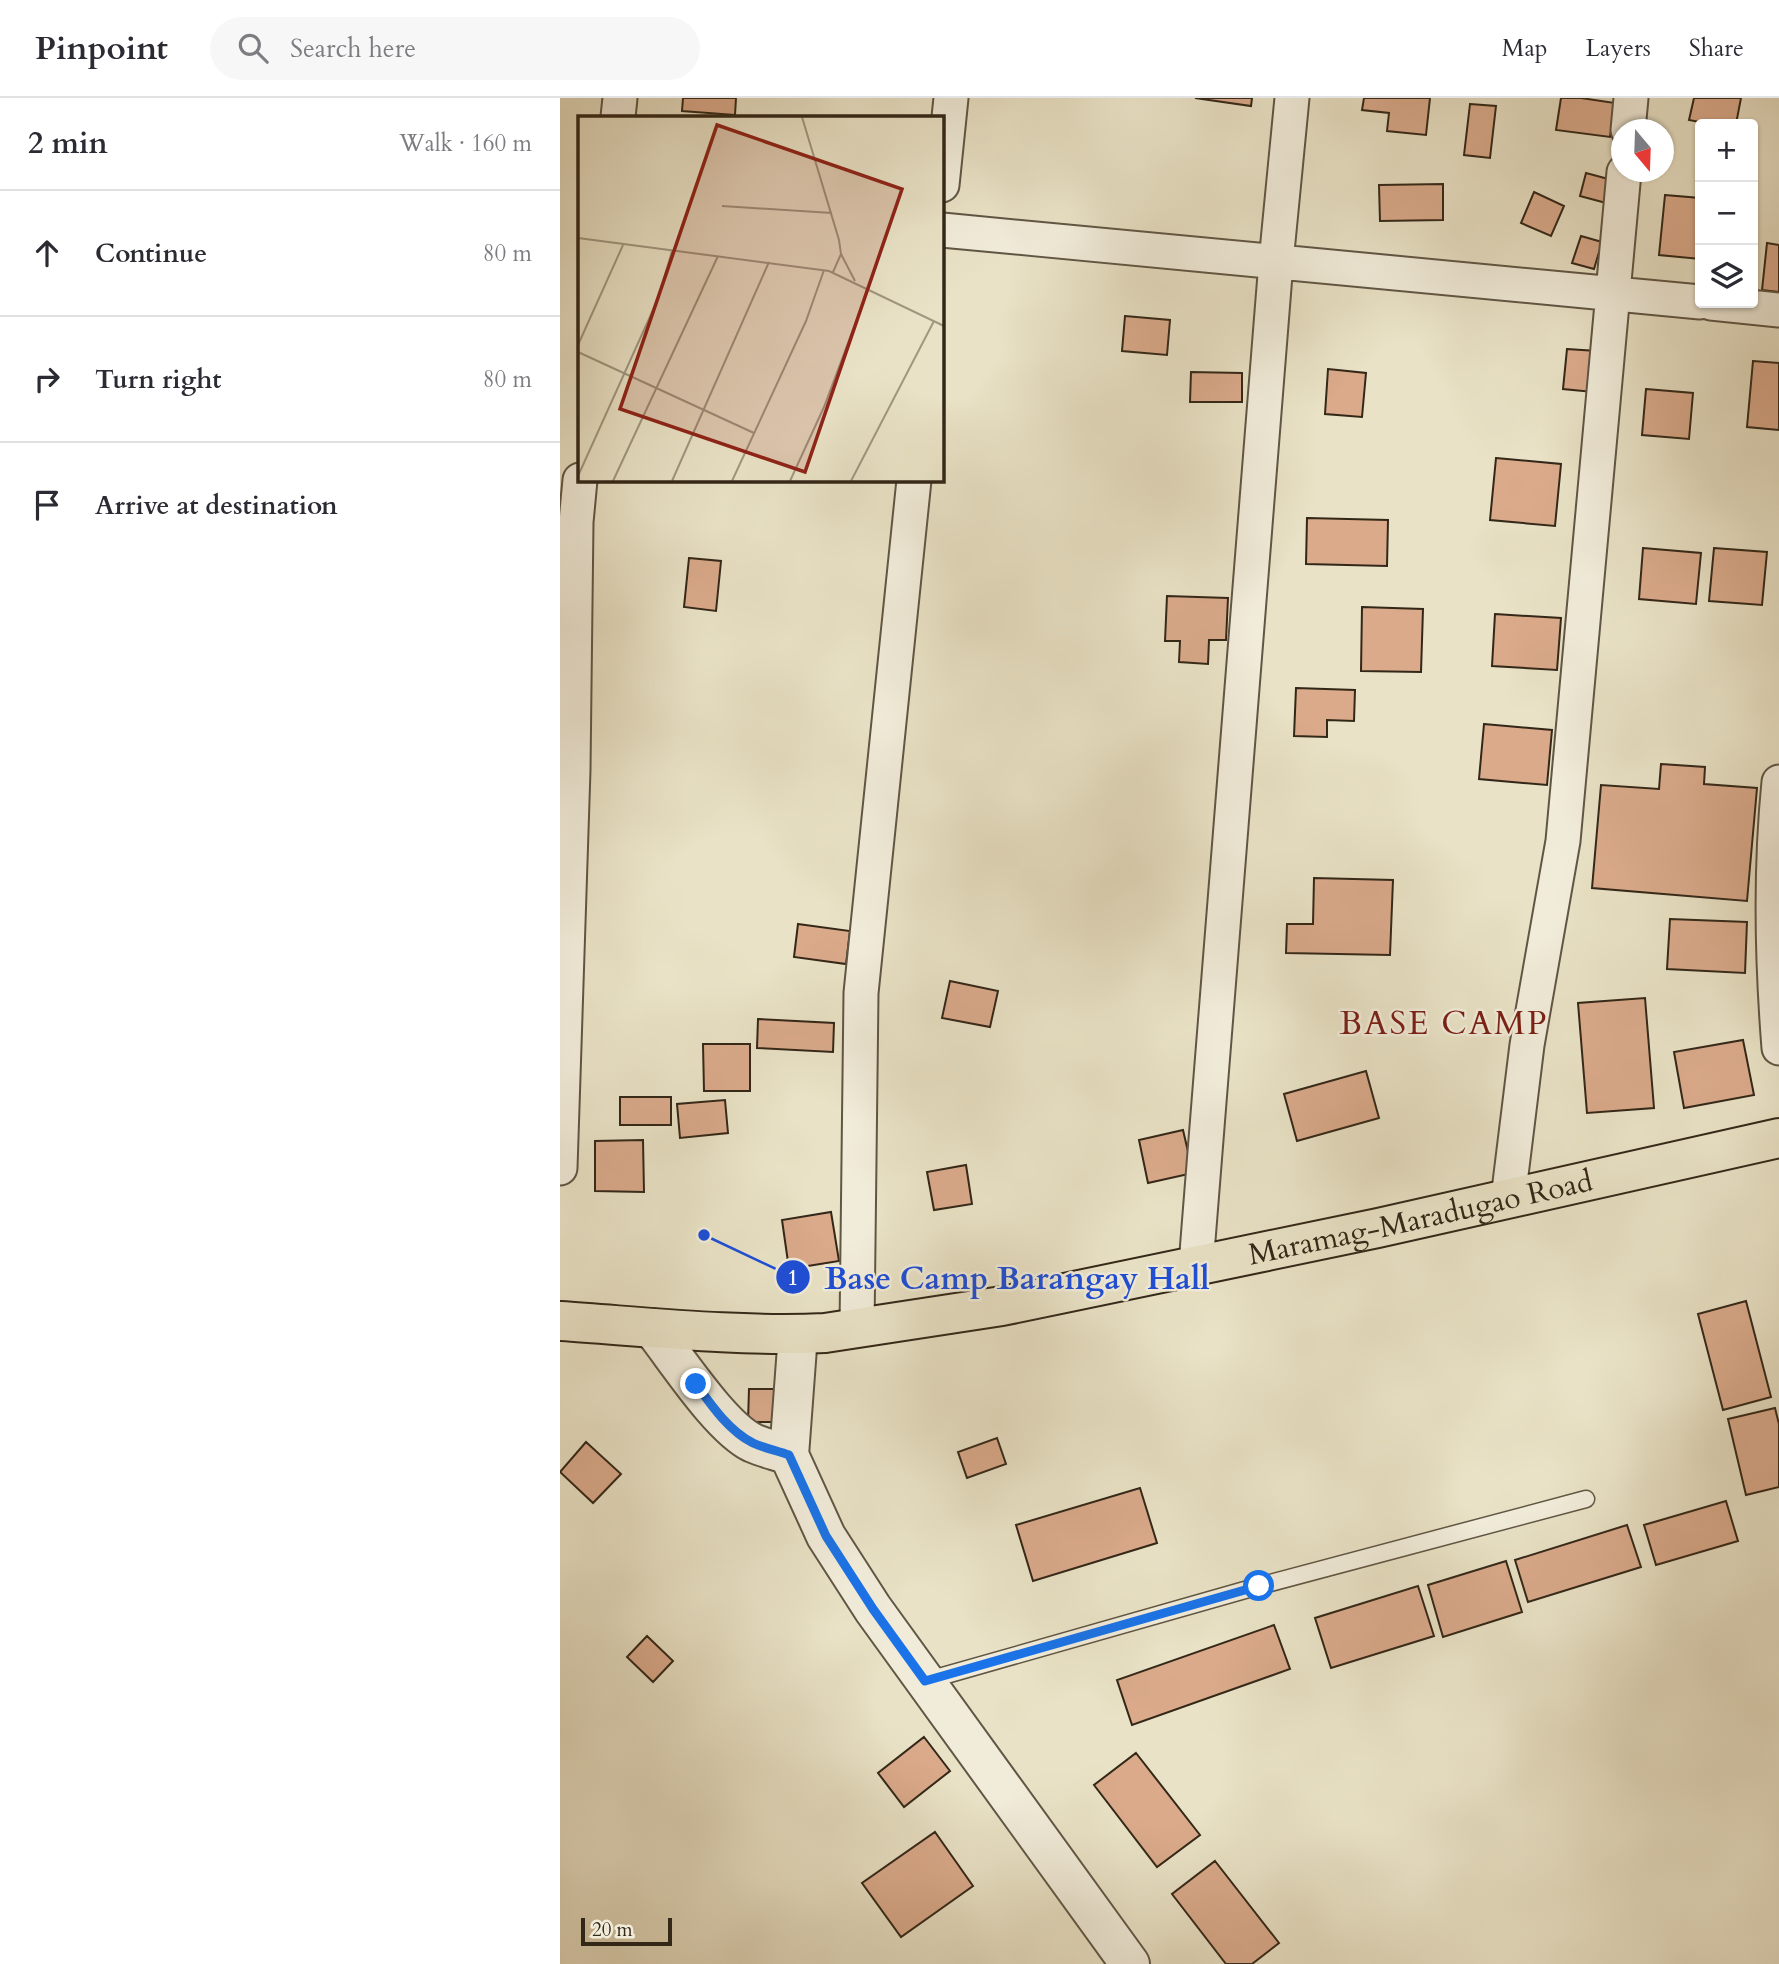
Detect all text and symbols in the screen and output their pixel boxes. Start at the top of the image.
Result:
search box [210,17,700,80]
text: Pinpoint [35,26,168,71]
icon: search [234,29,272,67]
text: Search here [290,31,416,66]
text: Map [1502,32,1548,65]
text: Layers [1586,32,1651,65]
text: Share [1689,32,1744,65]
inset map [578,116,943,481]
north arrow [1611,119,1674,182]
map controls [1695,119,1758,308]
button: + [1695,119,1758,182]
text: 2 min [28,123,108,164]
text: Walk · 160 m [399,128,532,159]
button: − [1695,182,1758,245]
icon: ahead [28,234,66,272]
text: Continue [95,236,207,271]
text: 80 m [483,238,532,269]
button: layers [1695,245,1758,308]
icon: right [28,360,66,398]
text: Turn right [95,362,222,397]
text: 80 m [483,364,532,395]
icon: arrive [28,486,66,524]
text: Arrive at destination [95,488,338,523]
district label: BASE CAMP [1340,1001,1548,1046]
street label: Maramag-Maradugao Road [1244,1160,1596,1275]
callout: Base Camp Barangay Hall [775,1251,1224,1304]
text: Base Camp Barangay Hall [824,1257,1210,1301]
text: 1 [788,1264,798,1293]
route end [680,1368,711,1399]
route start [1243,1570,1274,1601]
scale bar [581,1915,672,1947]
text: 20 m [592,1917,633,1943]

